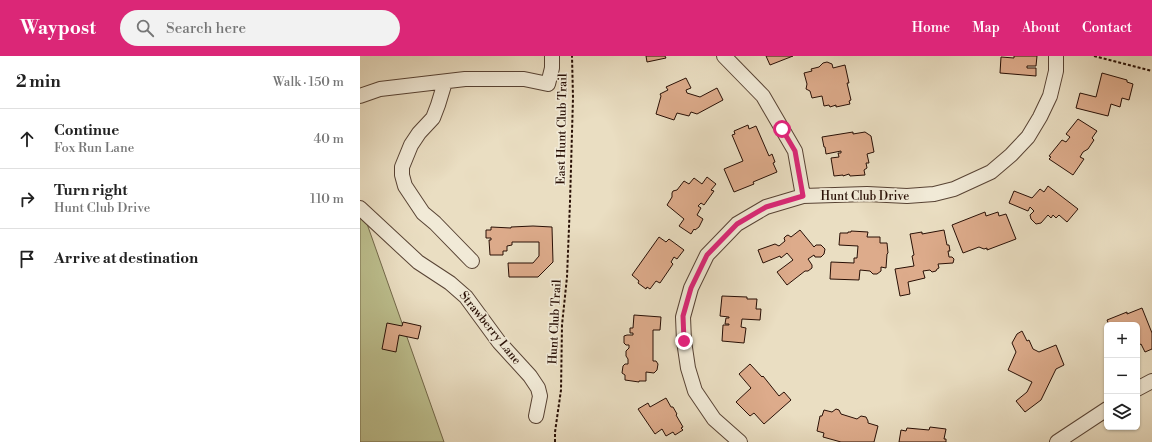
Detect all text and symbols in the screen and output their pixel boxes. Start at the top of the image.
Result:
search box [120,10,400,46]
text: Waypost [20,16,96,40]
icon: search [134,17,156,39]
text: Search here [166,19,246,38]
text: Home [912,19,950,37]
text: Map [972,19,1000,37]
text: About [1022,19,1060,37]
text: Contact [1082,19,1132,37]
text: 2 min [16,71,61,93]
street label: East Hunt Club Trail [554,73,570,185]
text: Walk · 150 m [273,74,344,90]
route start [773,120,791,138]
text: Continue [54,121,119,140]
icon: ahead [16,128,38,150]
text: 40 m [314,131,344,147]
text: Fox Run Lane [54,140,134,156]
text: Turn right [54,181,128,200]
icon: right [16,188,38,210]
street label: Hunt Club Drive [821,189,909,204]
text: 110 m [310,191,344,207]
text: Hunt Club Drive [54,200,150,216]
icon: arrive [16,248,38,270]
text: Arrive at destination [54,249,198,268]
street label: Hunt Club Trail [545,279,565,365]
street label: Strawberry Lane [456,288,524,368]
map controls [1104,322,1140,430]
button: + [1104,322,1140,358]
route end [675,332,693,350]
button: − [1104,358,1140,394]
button: layers [1104,394,1140,430]

